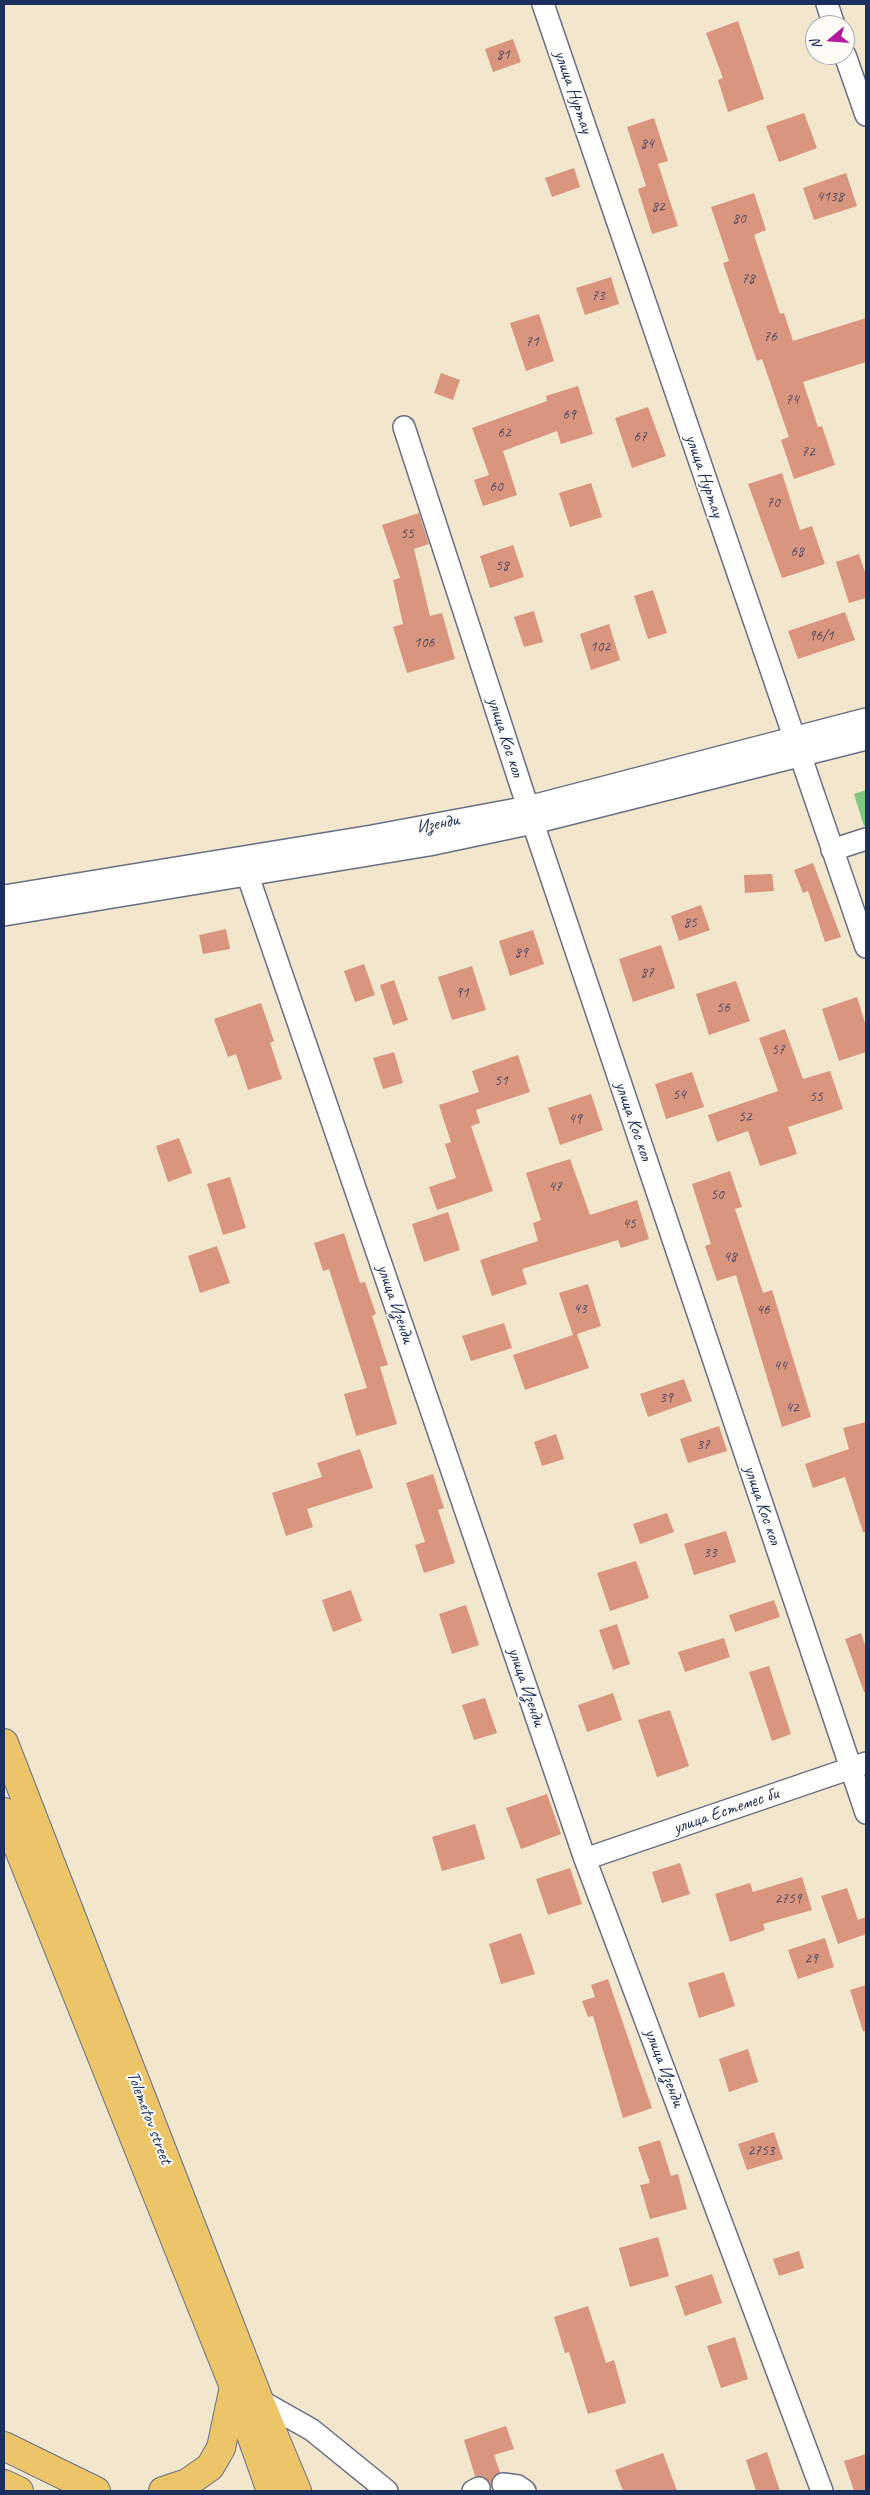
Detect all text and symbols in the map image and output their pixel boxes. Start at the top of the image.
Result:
north arrow [805,15,855,65]
text: N [807,38,826,51]
house number: 81 [496,46,510,64]
street label: улица Нуртау [549,48,597,136]
house number: 84 [640,135,654,153]
house number: 4138 [817,188,843,206]
house number: 82 [651,198,665,216]
house number: 80 [732,210,746,228]
house number: 78 [741,270,755,288]
house number: 73 [591,287,605,305]
house number: 76 [763,328,777,346]
house number: 71 [525,333,539,351]
house number: 74 [785,391,799,409]
house number: 69 [562,406,576,424]
house number: 62 [497,424,511,442]
house number: 67 [633,428,647,446]
street label: улица Нуртау [680,432,728,520]
house number: 72 [801,443,815,461]
house number: 60 [489,478,503,496]
house number: 70 [766,494,780,512]
house number: 55 [400,525,414,543]
house number: 68 [790,543,804,561]
house number: 58 [495,557,509,575]
house number: 96/1 [808,627,834,645]
house number: 106 [414,634,434,652]
house number: 102 [590,638,610,656]
street label: улица Кос кол [482,695,528,779]
street label: Изенди [415,809,461,839]
house number: 85 [683,914,697,932]
house number: 89 [514,944,528,962]
house number: 87 [640,964,654,982]
house number: 91 [455,984,469,1002]
house number: 56 [716,999,730,1017]
house number: 57 [771,1041,785,1059]
house number: 51 [494,1072,508,1090]
street label: улица Кос кол [609,1079,657,1163]
house number: 54 [672,1086,686,1104]
house number: 55 [809,1088,823,1106]
house number: 52 [738,1108,752,1126]
house number: 49 [568,1110,582,1128]
house number: 47 [548,1178,562,1196]
house number: 50 [710,1186,724,1204]
house number: 45 [622,1215,636,1233]
house number: 48 [723,1248,737,1266]
street label: улица Изенди [371,1262,419,1346]
house number: 43 [573,1300,587,1318]
house number: 46 [756,1301,770,1319]
house number: 44 [773,1357,787,1375]
house number: 39 [659,1389,673,1407]
house number: 42 [785,1399,799,1417]
house number: 37 [696,1436,710,1454]
street label: улица Кос кол [738,1463,786,1547]
house number: 33 [703,1544,717,1562]
street label: улица Изенди [502,1645,550,1729]
street label: улица Естемес би [670,1783,782,1839]
house number: 2759 [775,1890,801,1908]
house number: 29 [804,1950,818,1968]
street label: улица Изенди [639,2026,689,2110]
street label: Tolemetov street [121,2069,177,2167]
house number: 2753 [748,2142,774,2160]

